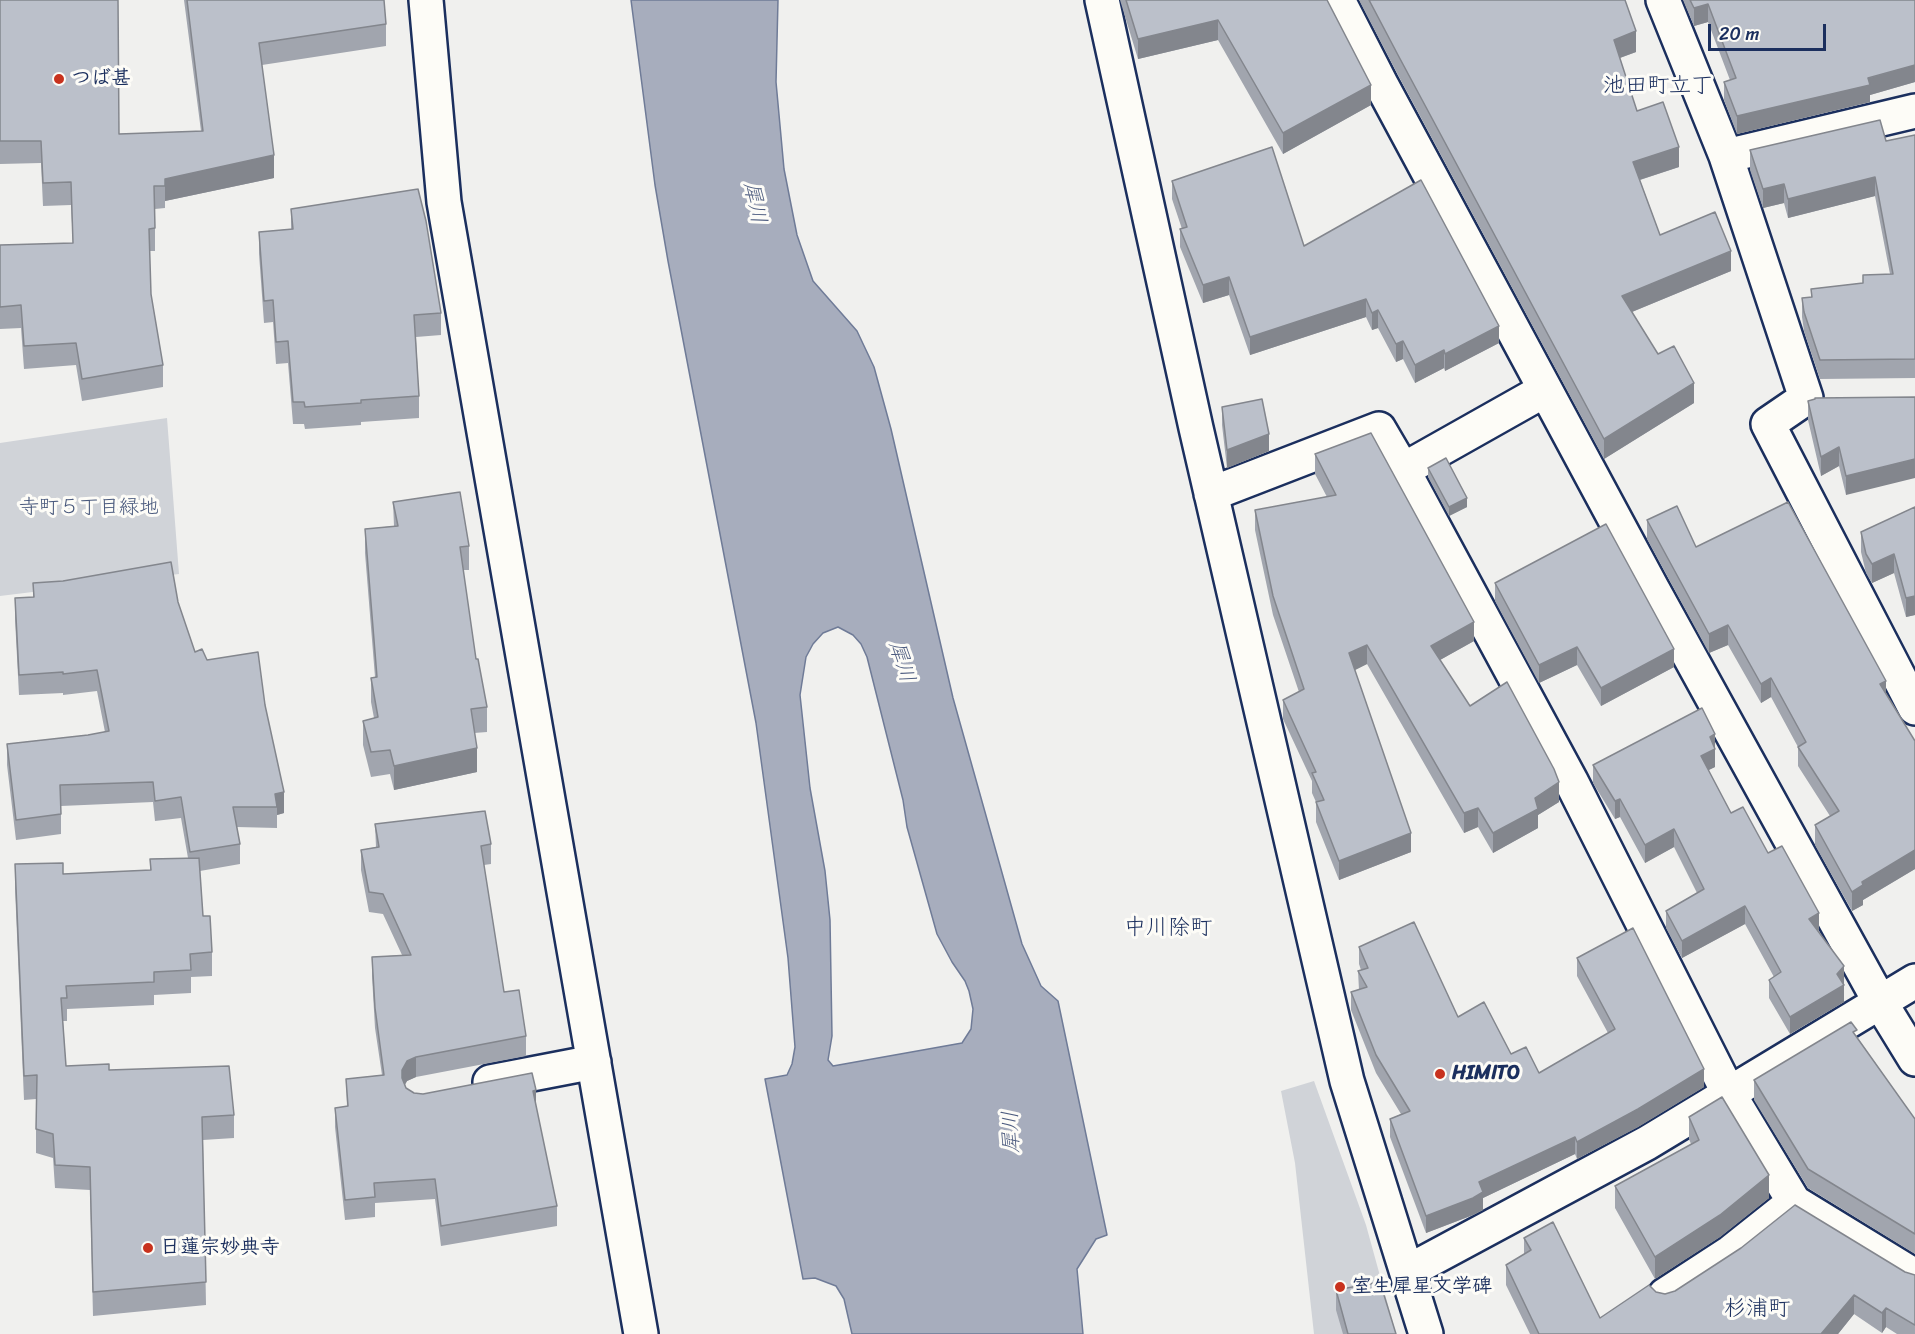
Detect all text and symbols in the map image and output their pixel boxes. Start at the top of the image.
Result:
scale bar [1711,12,1830,50]
text: 20 m [1719,18,1759,50]
place label: つば甚 [71,67,131,91]
marker: つば甚 [52,72,66,86]
district label: 池田町立丁 [1603,73,1713,99]
water label: 犀川 [737,180,771,226]
park label: 寺町５丁目緑地 [19,496,159,520]
water label: 犀川 [883,638,919,686]
district label: 中川除町 [1124,915,1212,941]
place label: HIMITO [1452,1062,1520,1086]
marker: HIMITO [1433,1067,1447,1081]
water label: 犀川 [999,1111,1025,1153]
place label: 日蓮宗妙典寺 [160,1236,280,1260]
marker: 日蓮宗妙典寺 [141,1241,155,1255]
place label: 室生犀星文学碑 [1352,1275,1492,1299]
marker: 室生犀星文学碑 [1333,1280,1347,1294]
district label: 杉浦町 [1724,1296,1790,1322]

